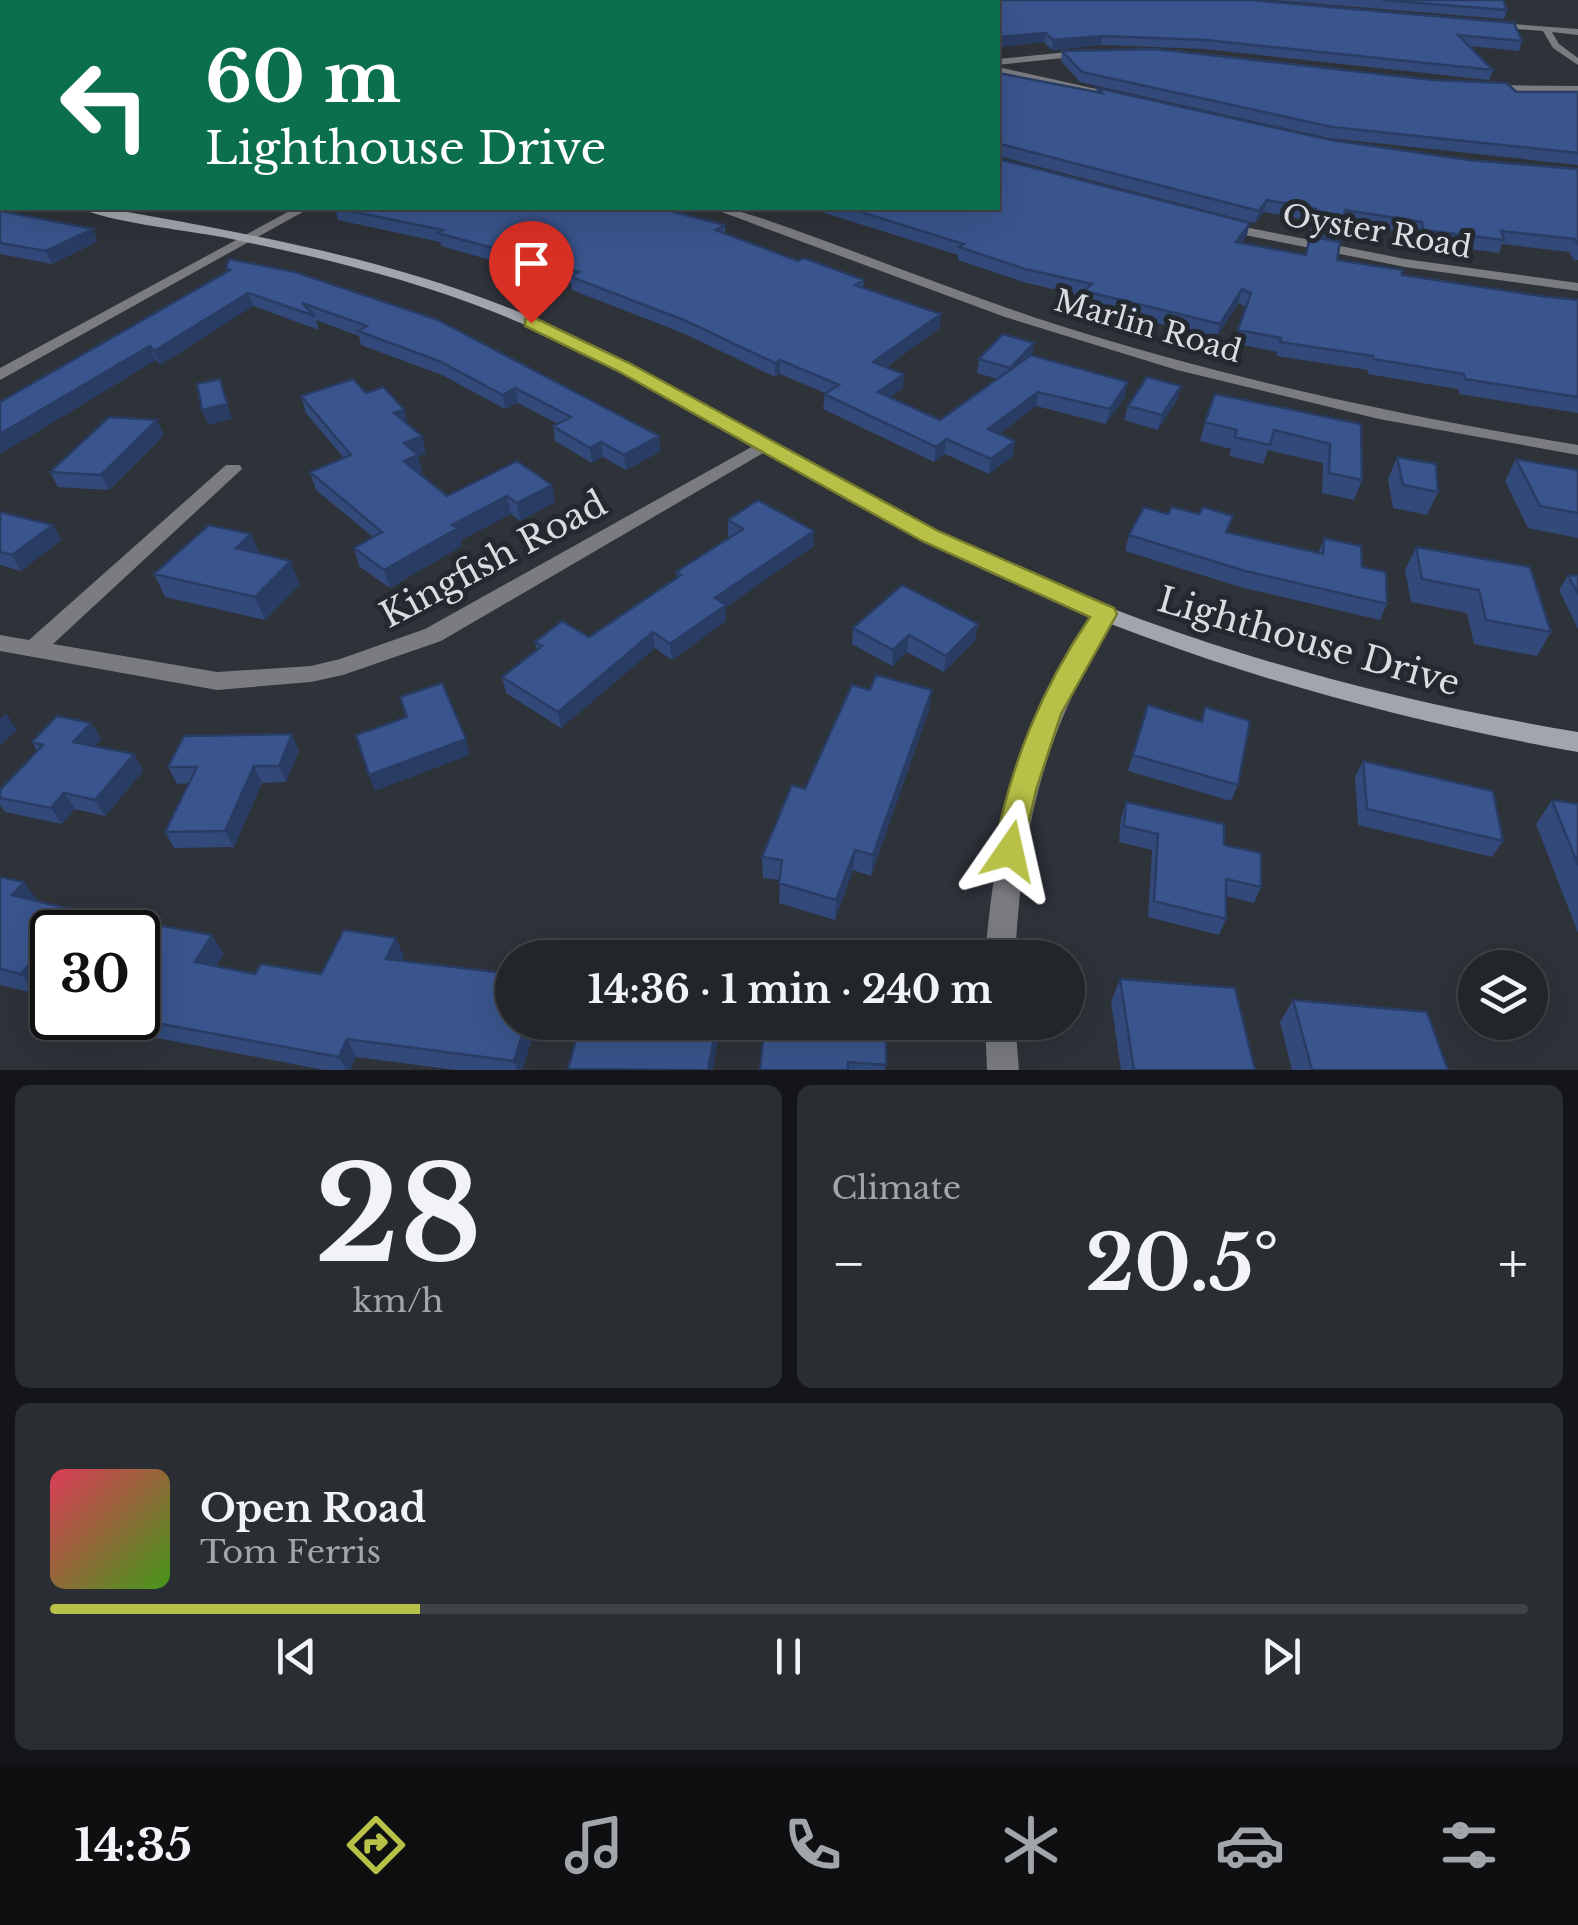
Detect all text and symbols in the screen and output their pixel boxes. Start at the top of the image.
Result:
text: 60 m [205,34,401,121]
icon: left [40,40,170,170]
text: Lighthouse Drive [205,120,606,176]
street label: Oyster Road [1280,196,1474,266]
pin [489,221,574,324]
icon: arrive [504,236,559,291]
street label: Marlin Road [1050,282,1246,370]
street label: Kingfish Road [372,481,614,637]
street label: Lighthouse Drive [1153,577,1465,705]
position arrow [958,799,1062,903]
speed limit sign: 30 [30,910,160,1040]
map controls [1458,950,1548,1040]
button: layers [1458,950,1548,1040]
text: 14:36 · 1 min · 240 m [587,966,993,1013]
text: 28 [315,1135,482,1296]
text: Climate [832,1168,961,1208]
text: 20.5° [1085,1217,1279,1310]
text: − [832,1230,866,1298]
text: + [1498,1230,1528,1298]
text: km/h [353,1281,444,1321]
text: Open Road [200,1485,426,1532]
text: Tom Ferris [200,1532,381,1572]
icon: previous [269,1629,324,1684]
icon: pause [761,1629,816,1684]
icon: next [1254,1629,1309,1684]
icon: directions [341,1810,411,1880]
icon: music [559,1810,629,1880]
icon: phone [778,1810,848,1880]
icon: climate [996,1810,1066,1880]
icon: car [1215,1810,1285,1880]
icon: filters [1434,1810,1504,1880]
text: 14:35 [74,1817,192,1873]

